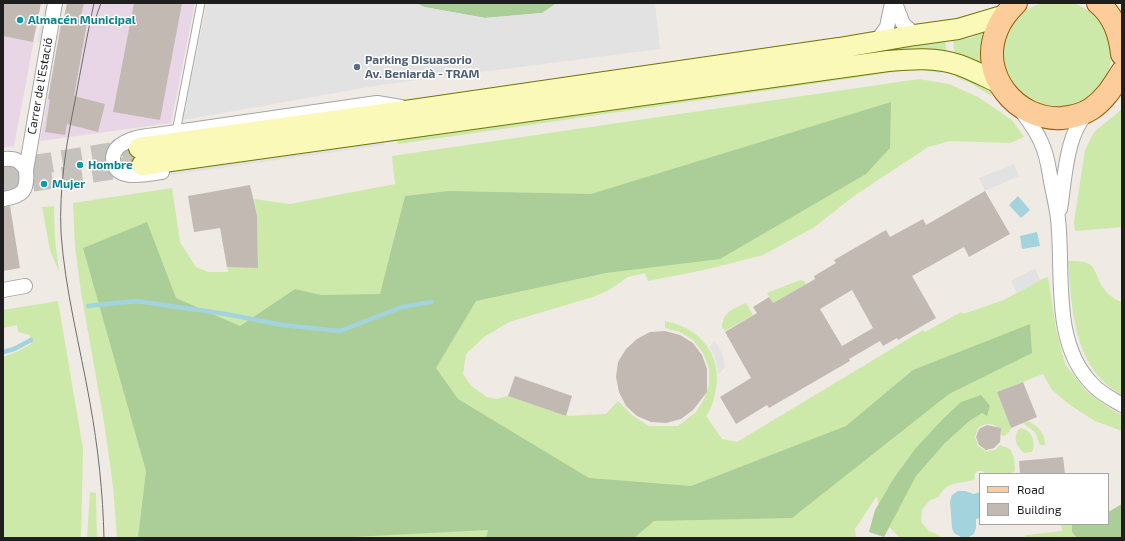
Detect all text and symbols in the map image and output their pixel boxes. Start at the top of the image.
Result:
place label: Almacén Municipal [28,13,136,27]
marker: Almacén Municipal [15,15,25,25]
street label: Carrer de l'Estació [24,36,56,136]
place label: Parking Disuasorio Av. Beniardà - TRAM [365,53,479,81]
marker: Parking Disuasorio Av. Beniardà - TRAM [352,62,362,72]
place label: Hombre [88,158,133,172]
marker: Hombre [75,160,85,170]
place label: Mujer [52,177,85,191]
marker: Mujer [39,179,49,189]
legend [979,473,1109,525]
text: Road [1017,482,1045,496]
text: Building [1017,502,1061,516]

